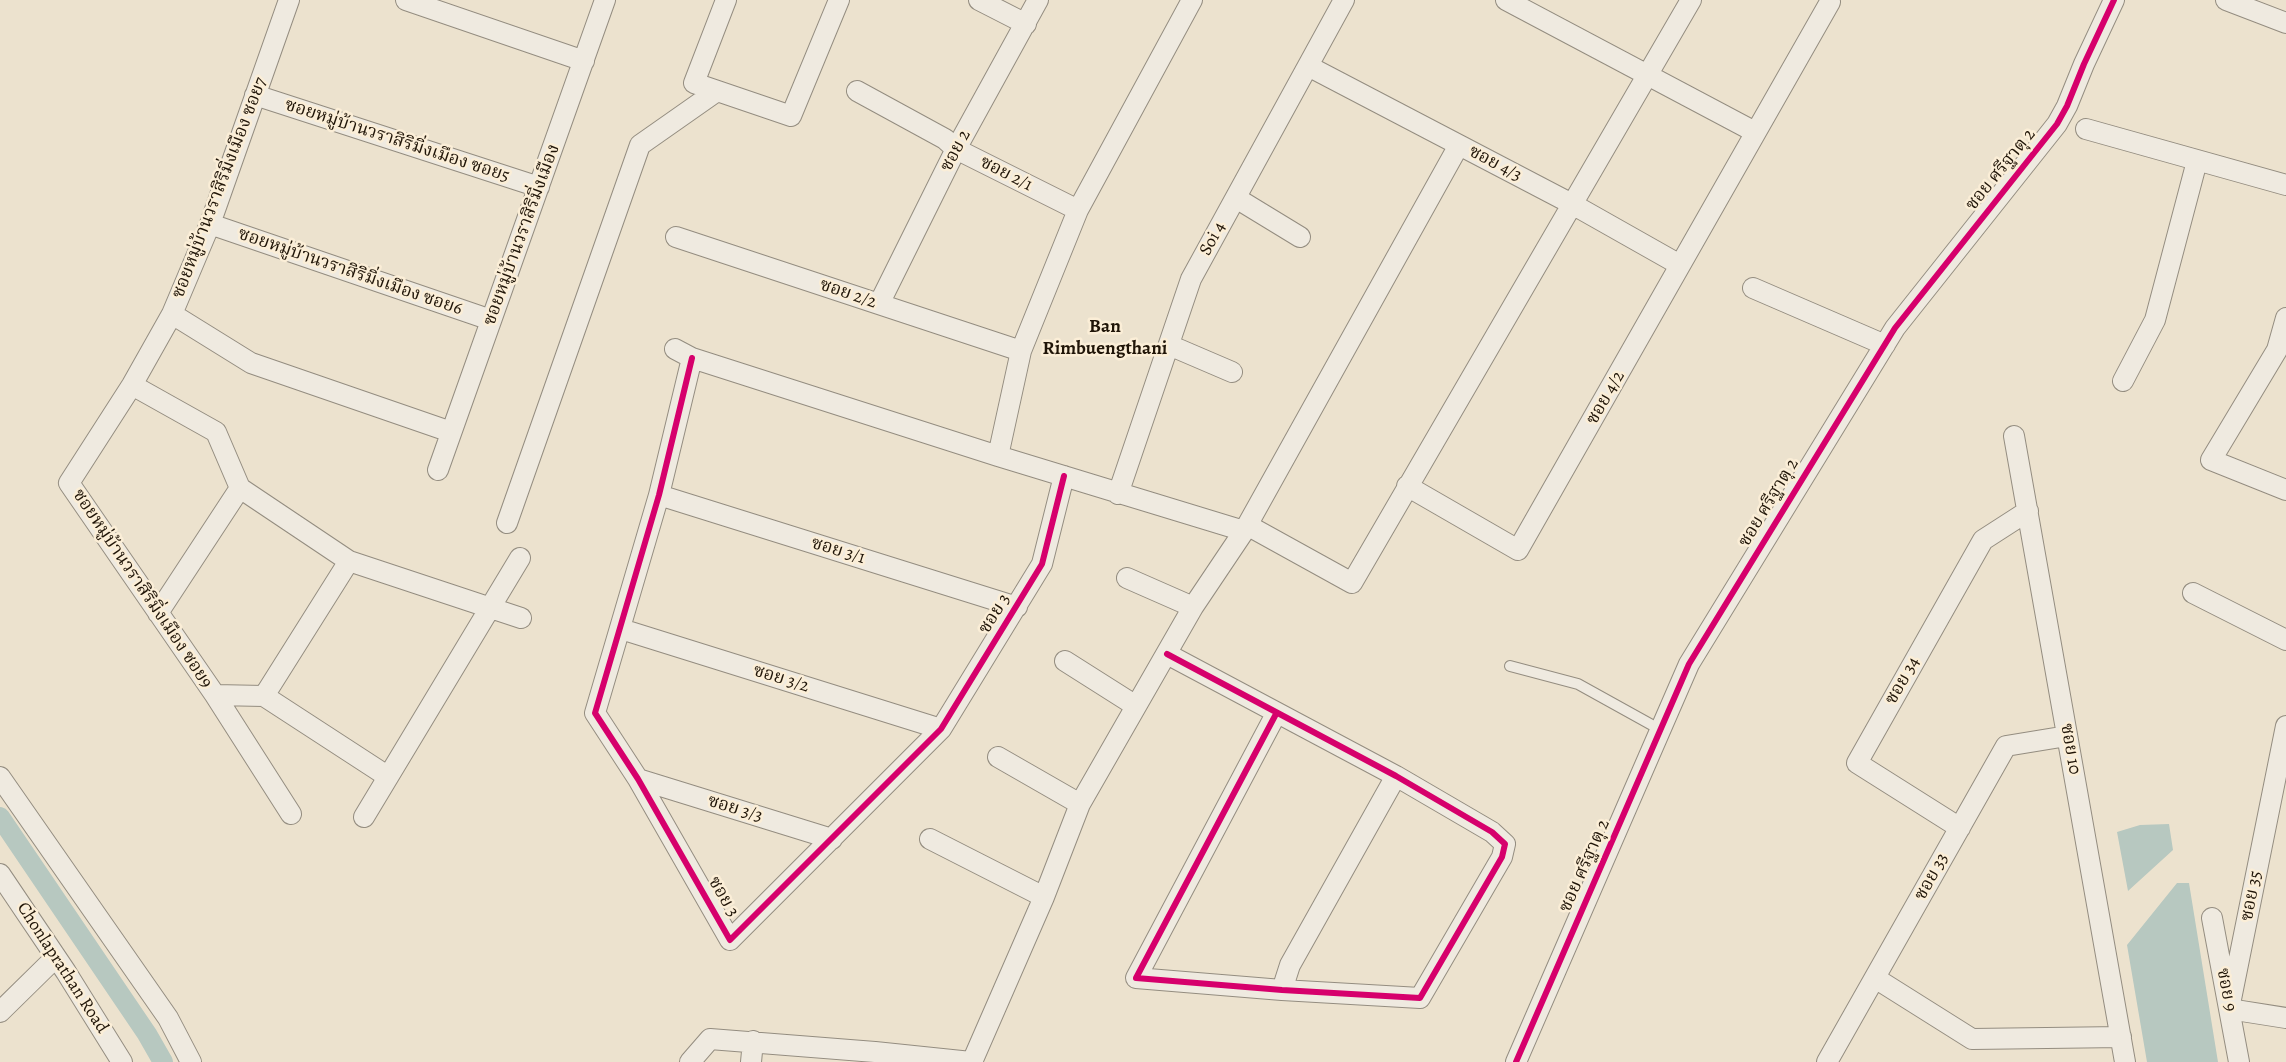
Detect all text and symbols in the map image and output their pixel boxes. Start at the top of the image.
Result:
street label: ซอยหมู่บ้านวราสิริมิ่งเมือง ซอย7 [168,74,272,302]
street label: ซอยหมู่บ้านวราสิริมิ่งเมือง ซอย5 [282,94,512,188]
street label: ซอย ศรีฐาตุ 2 [1961,125,2041,215]
street label: ซอย 2 [936,126,976,176]
street label: ซอยหมู่บ้านวราสิริมิ่งเมือง [479,141,565,329]
street label: ซอย 4/3 [1465,141,1525,187]
street label: ซอย 2/1 [976,152,1036,196]
street label: Soi 4 [1195,218,1231,260]
street label: ซอยหมู่บ้านวราสิริมิ่งเมือง ซอย6 [235,223,465,321]
street label: ซอย 2/2 [817,274,879,314]
district label: Ban Rimbuengthani [1043,316,1167,360]
street label: ซอย 4/2 [1582,367,1630,429]
street label: ซอย ศรีฐาตุ 2 [1734,455,1804,551]
street label: ซอยหมู่บ้านวราสิริมิ่งเมือง ซอย9 [67,485,217,693]
street label: ซอย 3/1 [808,533,868,569]
street label: ซอย 3 [974,590,1016,638]
street label: ซอย 34 [1881,653,1925,709]
street label: ซอย 3/2 [750,660,812,698]
street label: ซอย 10 [2055,722,2085,776]
street label: ซอย 3/3 [705,790,765,828]
street label: ซอย ศรีฐาตุ 2 [1555,816,1615,916]
street label: ซอย 33 [1910,850,1954,904]
street label: ซอย 35 [2237,869,2267,923]
street label: ซอย 3 [703,873,743,921]
street label: Chonlaprathan Road [12,898,112,1038]
street label: ซอย 9 [2211,966,2241,1014]

